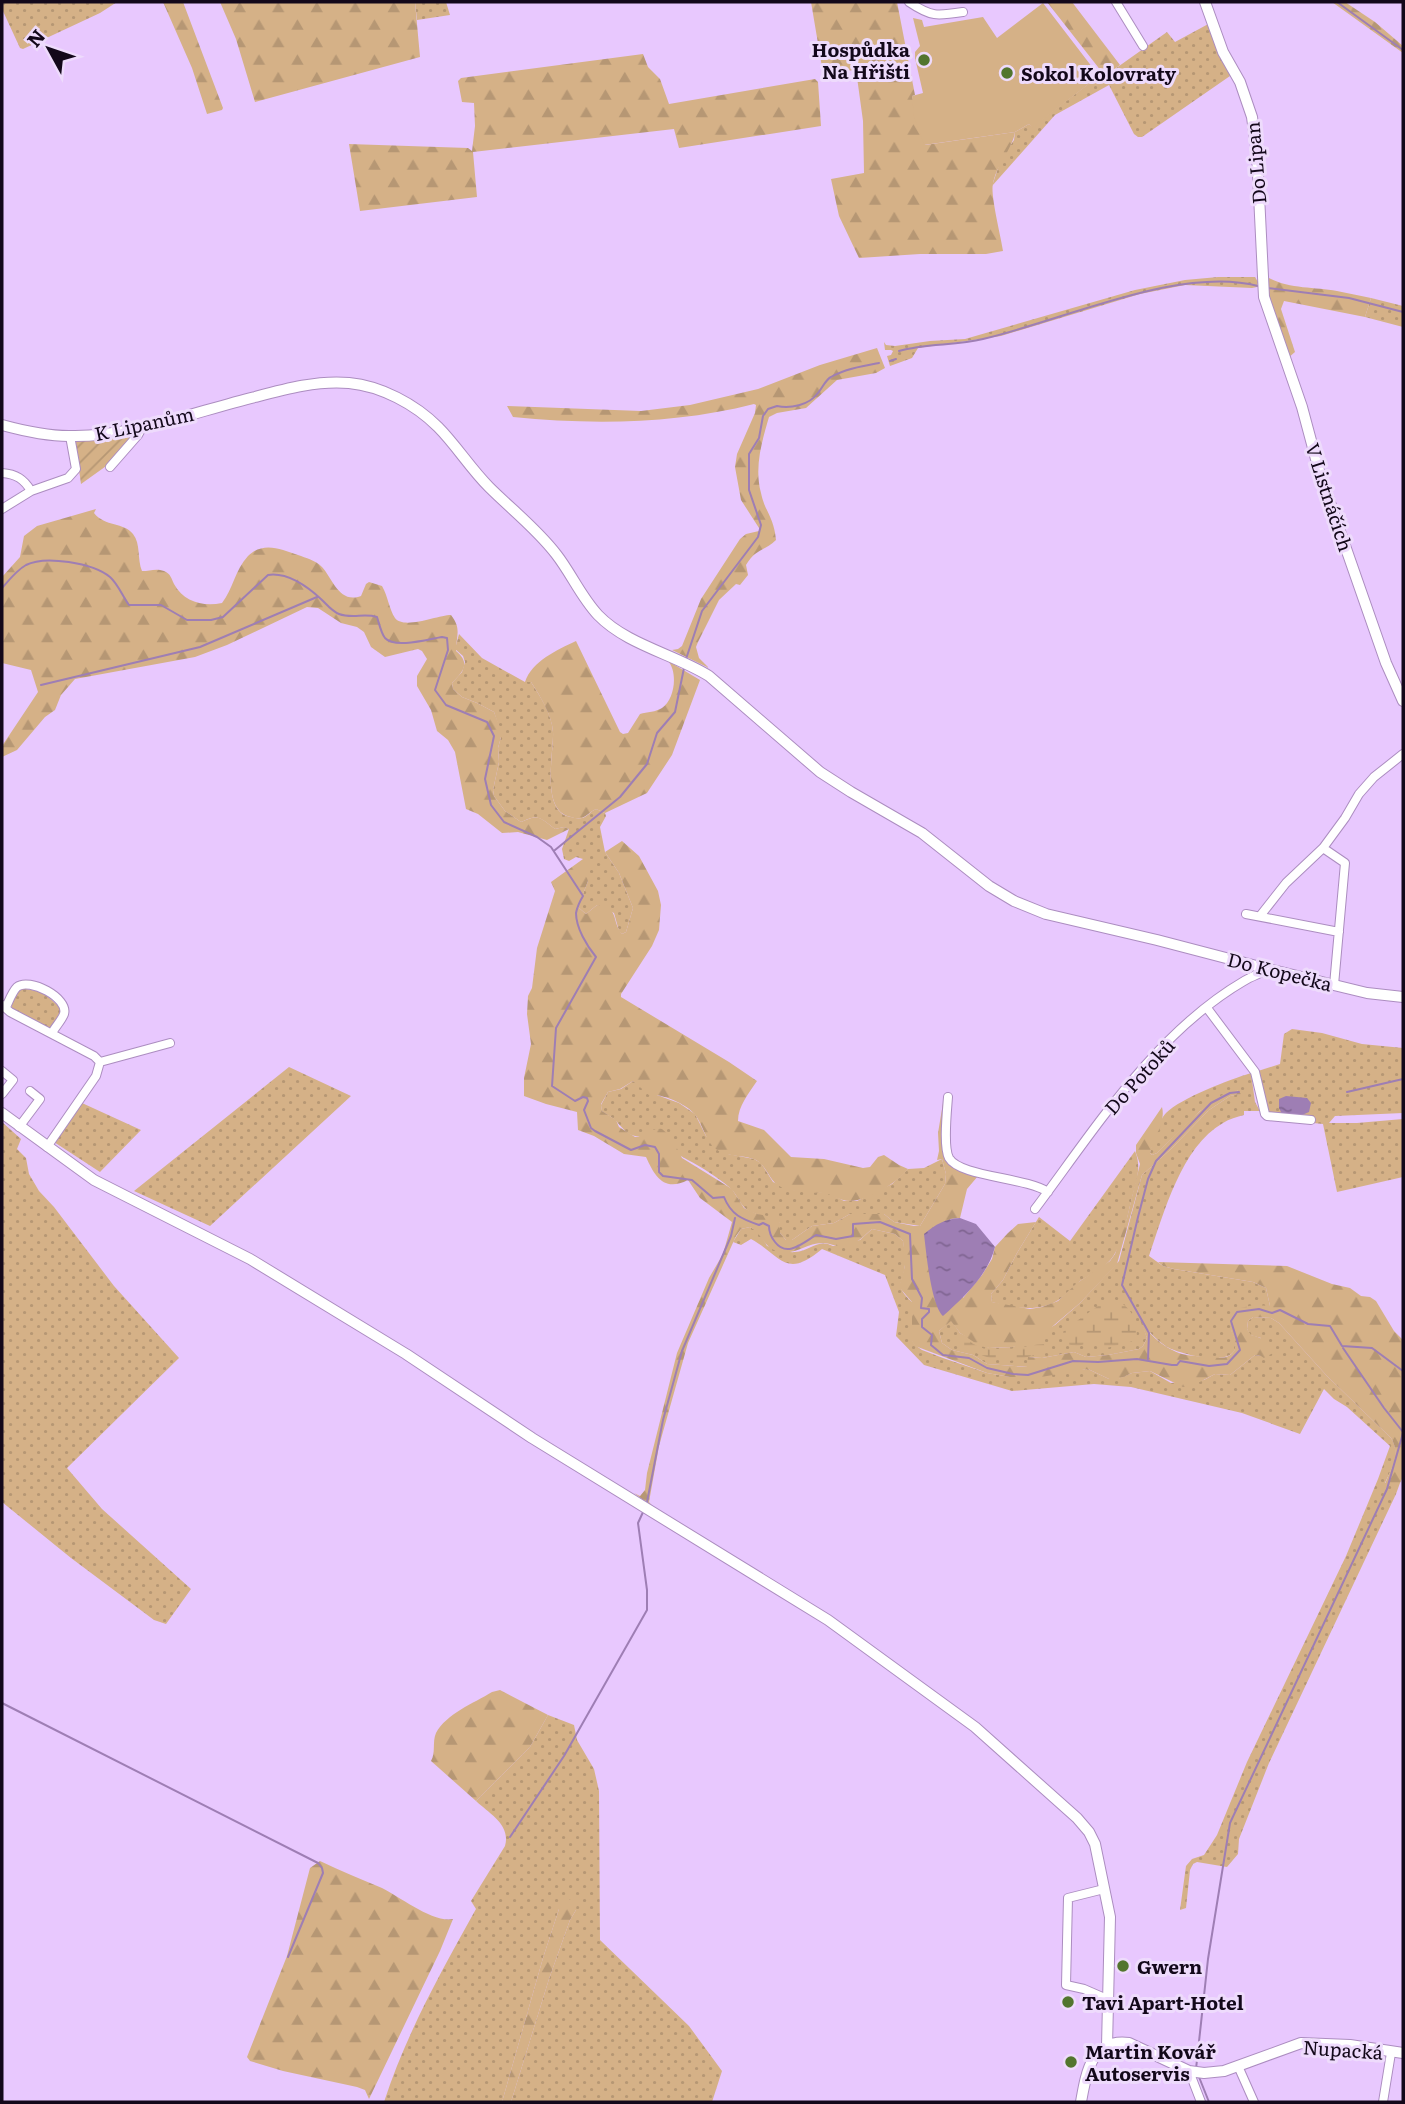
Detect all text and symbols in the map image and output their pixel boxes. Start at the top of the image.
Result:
north arrow [14,14,84,84]
text: N [19,22,51,53]
place label: Hospůdka Na Hřišti [812,35,910,85]
marker: Hospůdka Na Hřišti [916,52,932,68]
place label: Sokol Kolovraty [1021,59,1177,87]
marker: Sokol Kolovraty [999,65,1015,81]
street label: Do Lipan [1237,121,1273,205]
street label: K Lipanům [92,399,196,447]
street label: V Listnáčích [1299,439,1361,555]
street label: Do Kopečka [1225,944,1336,998]
street label: Do Potoků [1097,1032,1181,1120]
place label: Gwern [1137,1952,1202,1980]
marker: Gwern [1115,1958,1131,1974]
place label: Tavi Apart-Hotel [1082,1988,1244,2016]
marker: Tavi Apart-Hotel [1060,1994,1076,2010]
street label: Nupacká [1302,2032,1385,2066]
place label: Martin Kovář Autoservis [1085,2037,1216,2087]
marker: Martin Kovář Autoservis [1063,2054,1079,2070]

